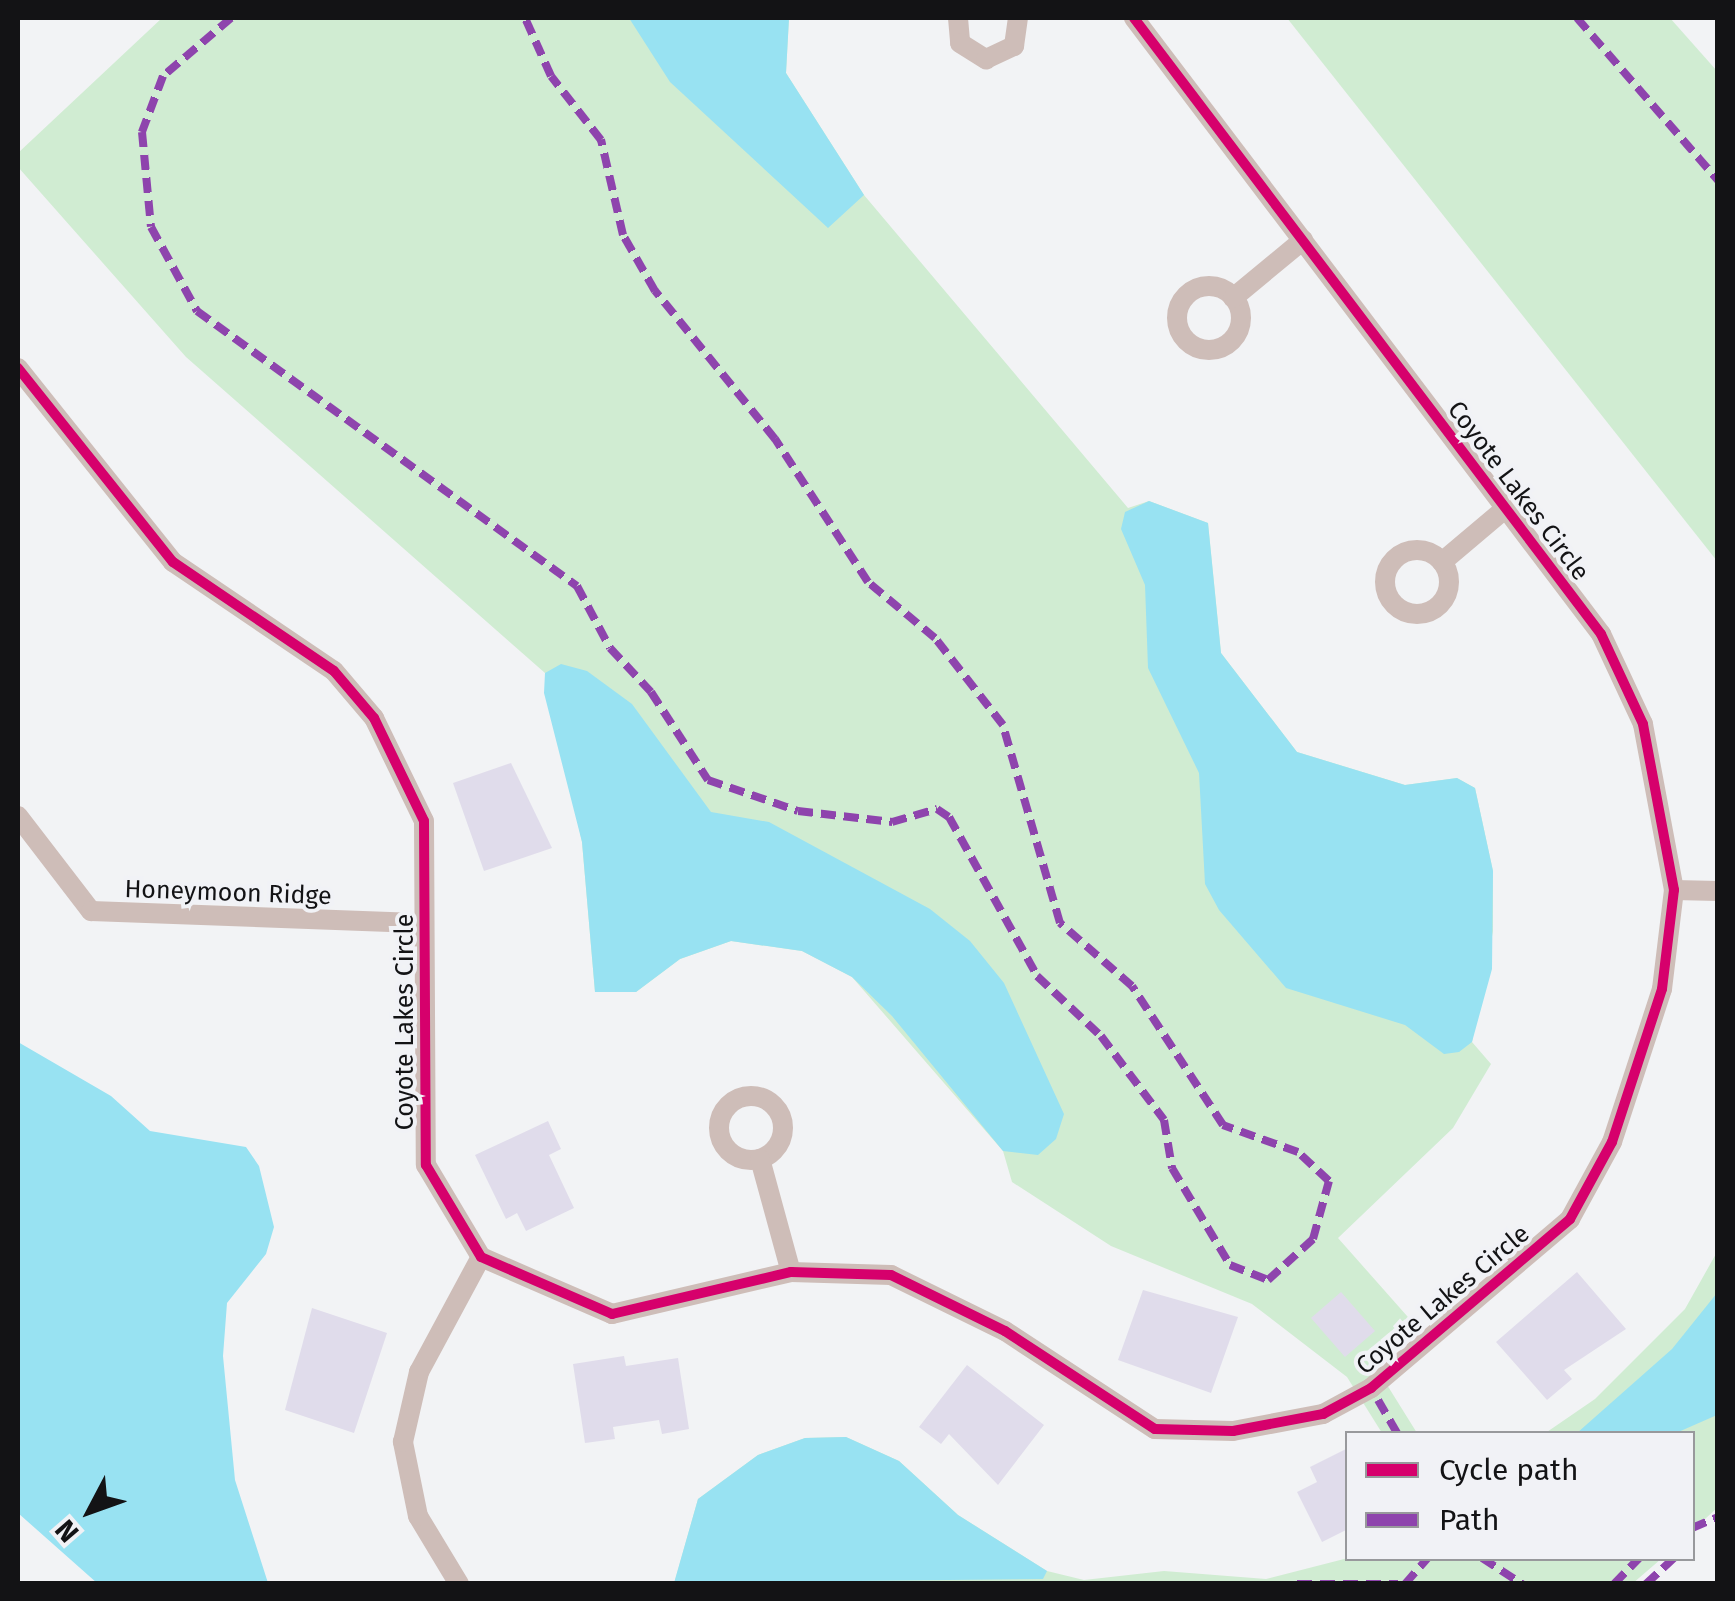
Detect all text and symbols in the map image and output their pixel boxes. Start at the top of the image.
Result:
street label: Coyote Lakes Circle [1441,395,1595,587]
street label: Honeymoon Ridge [124,874,332,912]
street label: Coyote Lakes Circle [390,914,420,1130]
street label: Coyote Lakes Circle [1350,1219,1536,1381]
legend [1345,1431,1695,1561]
text: Cycle path [1439,1452,1578,1488]
north arrow [40,1461,140,1561]
text: Path [1439,1502,1500,1538]
text: N [48,1513,86,1549]

